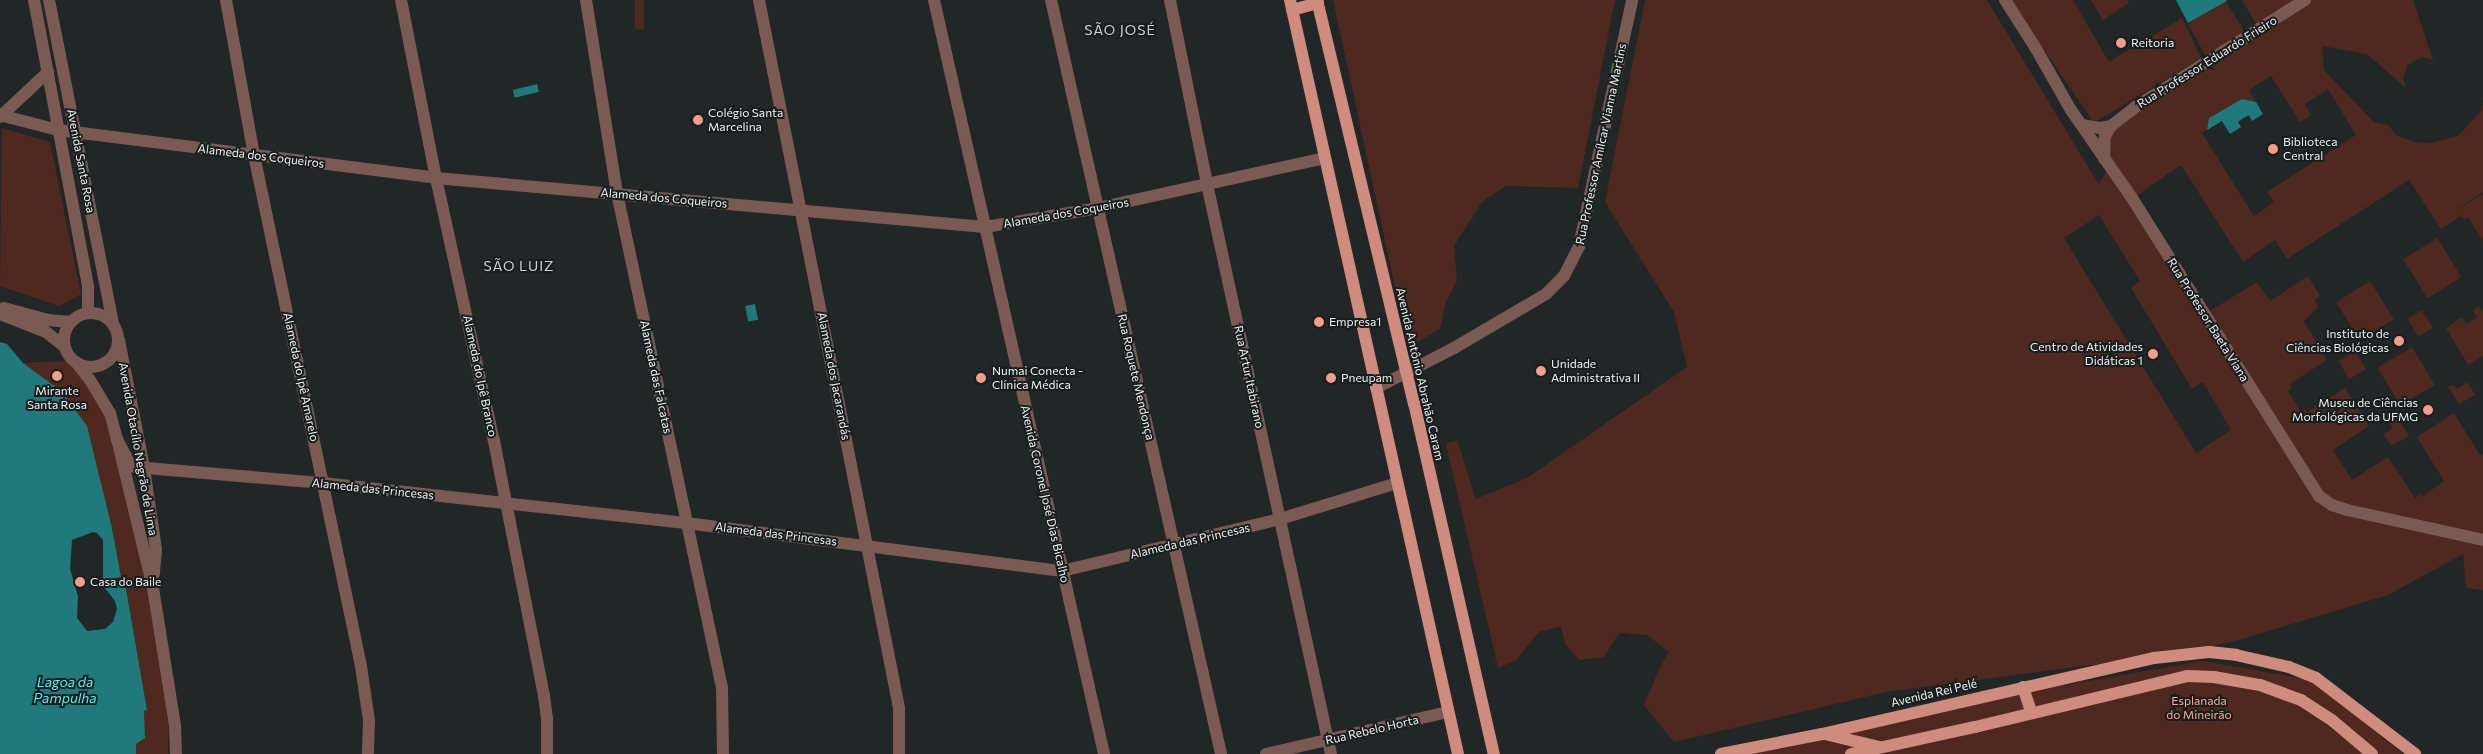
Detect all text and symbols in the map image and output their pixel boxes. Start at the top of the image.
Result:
street label: Rua Professor Eduardo Frieiro [2134,13,2280,111]
district label: SÃO JOSÉ [1083,22,1157,38]
place label: Reitoria [2131,36,2174,50]
marker: Reitoria [2115,37,2127,49]
street label: Rua Professor Amílcar Vianna Martins [1573,42,1629,246]
place label: Colégio Santa Marcelina [708,106,783,134]
street label: Avenida Santa Rosa [64,108,98,214]
marker: Colégio Santa Marcelina [692,114,704,126]
place label: Biblioteca Central [2283,135,2338,163]
street label: Alameda dos Coqueiros [197,141,325,171]
marker: Biblioteca Central [2267,143,2279,155]
street label: Alameda dos Coqueiros [600,185,728,211]
street label: Alameda dos Coqueiros [1002,195,1130,231]
street label: Rua Professor Baeta Viana [2164,256,2252,384]
district label: SÃO LUIZ [483,258,555,274]
street label: Avenida Antônio Abrahão Caram [1393,286,1447,462]
street label: Alameda do Ipê Amarelo [280,311,322,443]
street label: Alameda dos Jacarandás [815,311,853,441]
street label: Rua Roquete Mendonça [1114,312,1158,442]
street label: Alameda do Ipê Branco [460,314,500,438]
place label: Empresa1 [1329,315,1381,329]
marker: Empresa1 [1313,316,1325,328]
street label: Alameda das Falcatas [637,319,675,435]
street label: Rua Artur Itabirano [1231,324,1267,430]
place label: Instituto de Ciências Biológicas [2286,327,2389,355]
marker: Instituto de Ciências Biológicas [2393,335,2405,347]
place label: Centro de Atividades Didáticas 1 [2030,340,2143,368]
marker: Centro de Atividades Didáticas 1 [2147,348,2159,360]
place label: Unidade Administrativa II [1551,357,1640,385]
street label: Avenida Otacílio Negrão de Lima [116,361,160,537]
place label: Numai Conecta - Clínica Médica [992,364,1083,392]
marker: Unidade Administrativa II [1535,365,1547,377]
marker: Mirante Santa Rosa [51,370,63,382]
marker: Numai Conecta - Clínica Médica [974,371,988,385]
place label: Pneupam [1341,371,1392,385]
marker: Pneupam [1325,372,1337,384]
place label: Mirante Santa Rosa [27,384,87,412]
place label: Museu de Ciências Morfológicas da UFMG [2292,396,2418,424]
street label: Avenida Coronel José Dias Bicalho [1018,404,1072,584]
marker: Museu de Ciências Morfológicas da UFMG [2422,404,2434,416]
street label: Alameda das Princesas [311,475,435,503]
street label: Alameda das Princesas [714,519,838,549]
street label: Alameda das Princesas [1129,520,1251,562]
place label: Casa do Baile [90,575,161,589]
marker: Casa do Baile [74,576,86,588]
water label: Lagoa da Pampulha [33,674,97,706]
street label: Avenida Rei Pelé [1890,676,1978,710]
park label: Esplanada do Mineirão [2166,694,2232,722]
street label: Rua Rebelo Horta [1324,712,1420,748]

